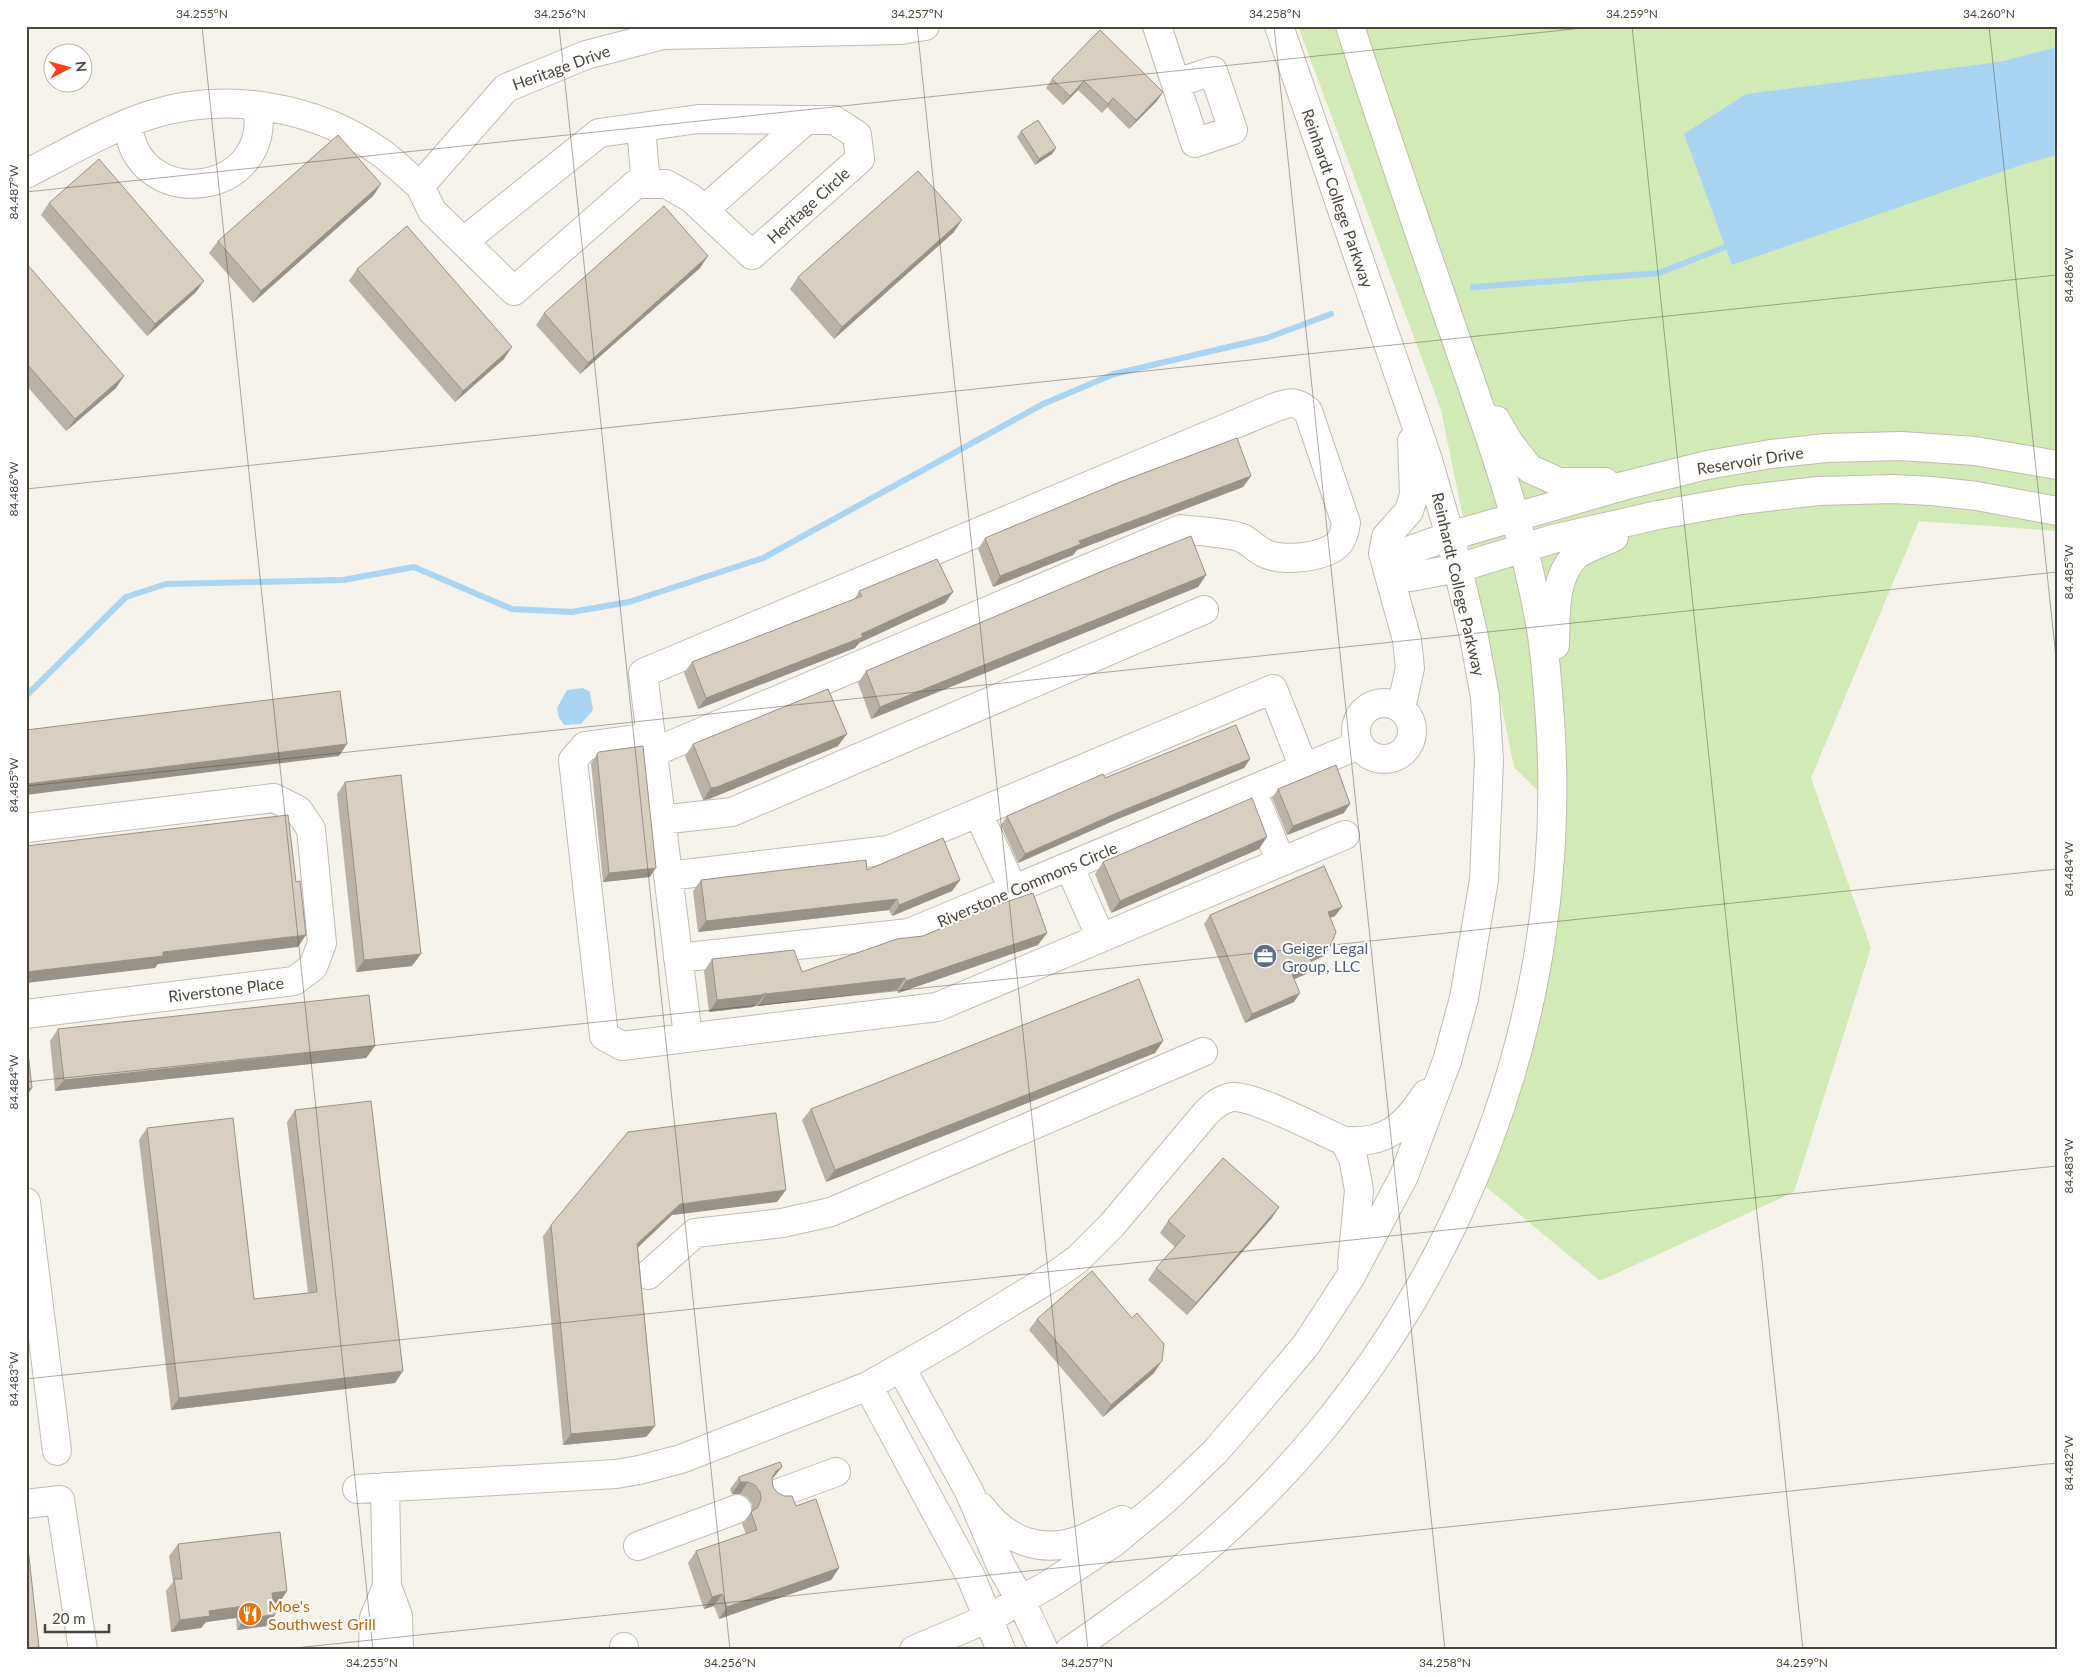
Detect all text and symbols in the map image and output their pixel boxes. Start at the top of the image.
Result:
text: 34.255°N [176,6,228,21]
text: 34.256°N [534,6,586,21]
text: 34.257°N [891,6,943,21]
text: 34.258°N [1249,6,1301,21]
text: 34.259°N [1606,6,1658,21]
text: 34.260°N [1963,6,2015,21]
street label: Heritage Drive [510,41,612,93]
north arrow [42,42,92,92]
text: N [72,60,90,73]
street label: Reinhardt College Parkway [1298,106,1378,291]
street label: Heritage Circle [763,163,853,247]
text: 84.487°W [6,164,21,220]
text: 84.486°W [2061,247,2076,303]
street label: Reservoir Drive [1695,442,1805,478]
text: 84.486°W [6,461,21,517]
street label: Reinhardt College Parkway [1429,490,1490,678]
text: 84.485°W [2061,544,2076,600]
text: 84.485°W [6,757,21,813]
street label: Riverstone Commons Circle [934,837,1120,931]
text: 84.484°W [2061,841,2076,897]
place label: Geiger Legal Group, LLC [1282,938,1368,975]
office icon: Geiger Legal Group, LLC [1252,943,1278,969]
street label: Riverstone Place [167,972,285,1006]
text: 84.484°W [6,1054,21,1110]
text: 84.483°W [2061,1138,2076,1194]
text: 84.483°W [6,1351,21,1407]
text: 84.482°W [2061,1435,2076,1491]
place label: Moe's Southwest Grill [268,1596,376,1633]
scale bar [45,1601,109,1633]
restaurant icon: Moe's Southwest Grill [237,1601,263,1627]
text: 20 m [52,1609,86,1627]
text: 34.255°N [346,1655,398,1670]
text: 34.256°N [704,1655,756,1670]
text: 34.257°N [1061,1655,1113,1670]
text: 34.258°N [1419,1655,1471,1670]
text: 34.259°N [1776,1655,1828,1670]

